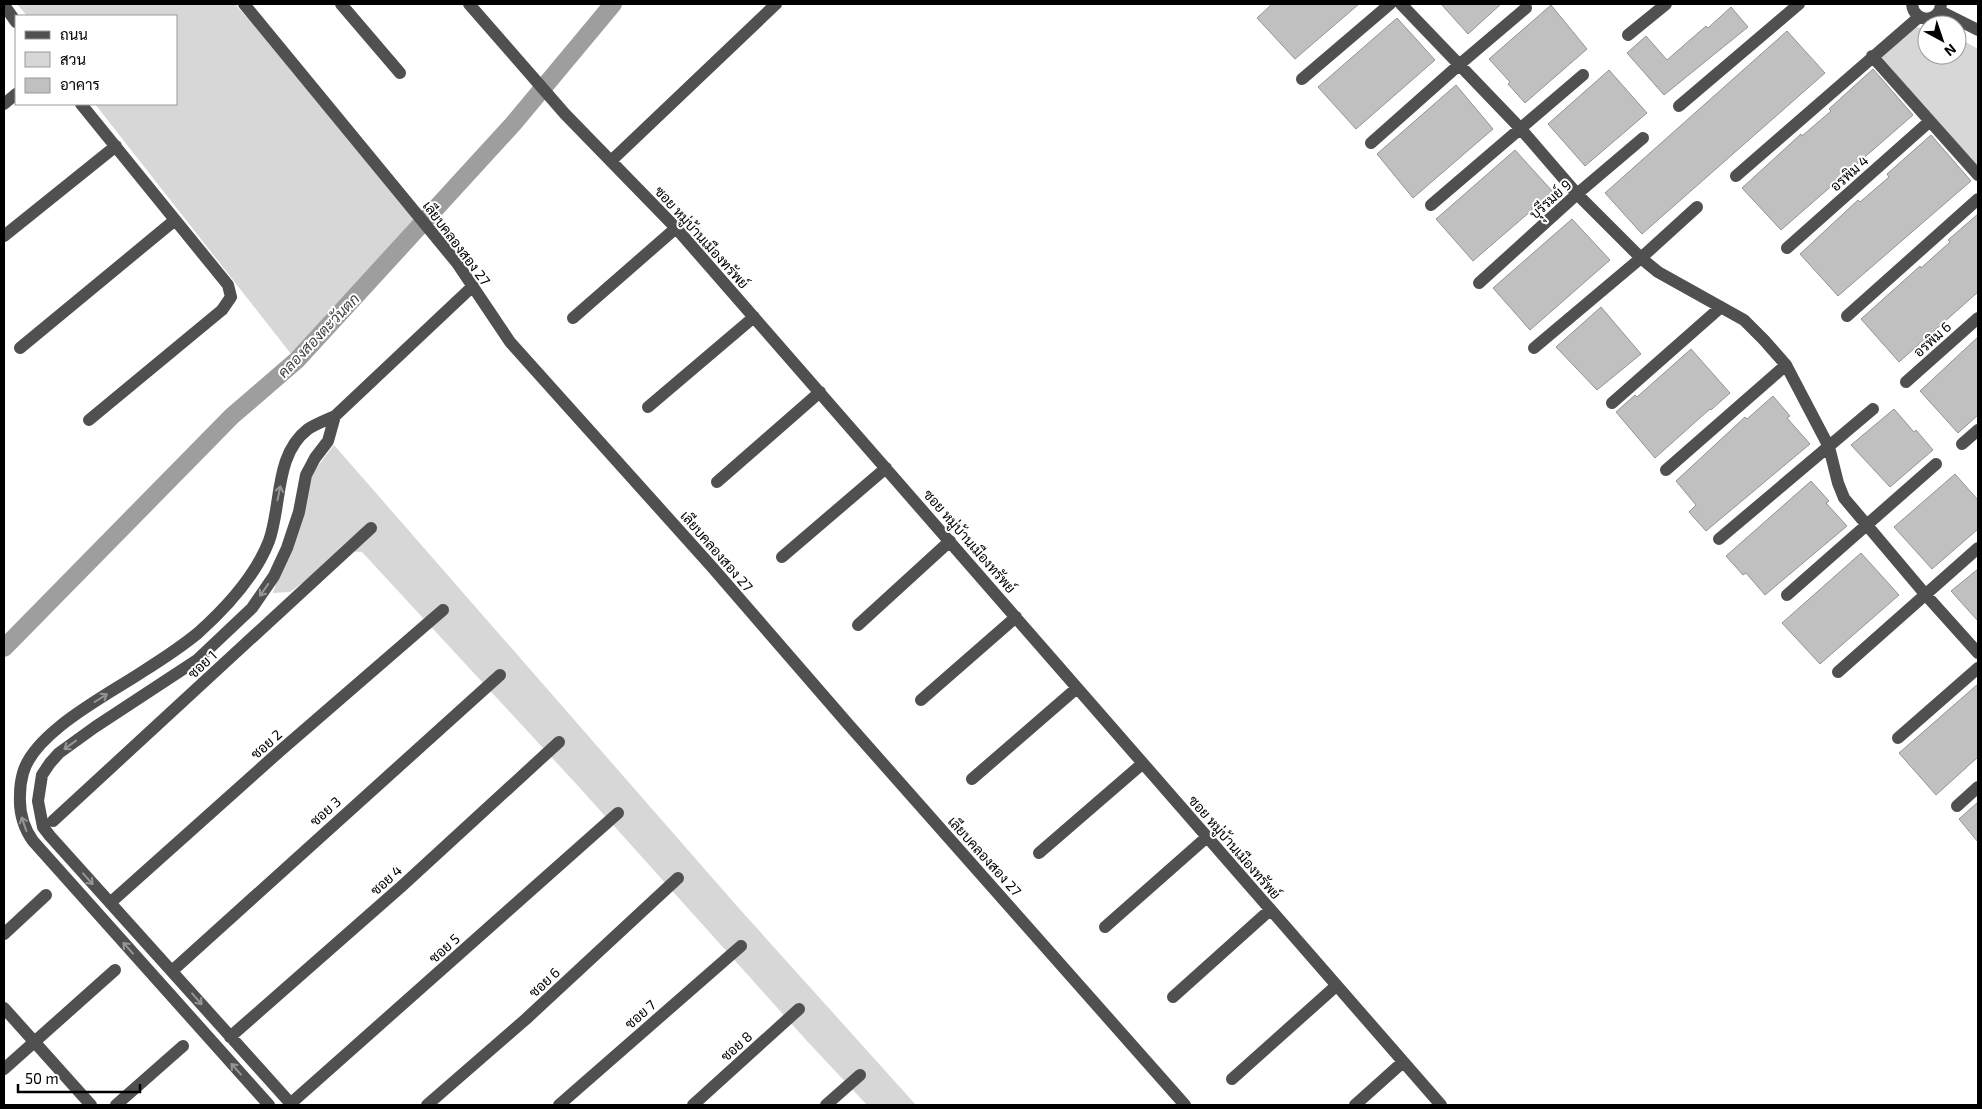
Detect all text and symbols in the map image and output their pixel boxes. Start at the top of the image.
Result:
legend [15,15,178,105]
north arrow [1917,15,1967,65]
text: ถนน [60,25,88,43]
text: N [1941,41,1960,60]
text: สวน [60,50,86,68]
text: อาคาร [60,75,100,93]
street label: อรพิม 4 [1826,151,1872,195]
street label: บุุรีรมย์ 9 [1526,176,1579,227]
street label: ซอย หมู่บ้านเมืองทรัพย์ [650,182,752,293]
street label: เลียบคลองสอง 27 [420,197,494,289]
water label: คลองสองตะวันตก [273,289,363,381]
street label: อรพิม 6 [1910,318,1954,360]
one-way arrow [275,485,284,501]
street label: ซอย หมู่บ้านเมืองทรัพย์ [919,486,1020,598]
street label: เลียบคลองสอง 27 [677,507,757,595]
one-way arrow [259,583,269,597]
street label: ซอย 1 [184,646,220,682]
one-way arrow [94,692,108,702]
street label: ซอย 2 [247,726,285,762]
one-way arrow [63,740,77,750]
street label: ซอย หมู่บ้านเมืองทรัพย์ [1184,792,1285,904]
street label: ซอย 3 [306,793,344,829]
street label: เลียบคลองสอง 27 [945,813,1025,899]
one-way arrow [19,817,28,832]
street label: ซอย 4 [367,861,405,899]
one-way arrow [82,872,94,885]
street label: ซอย 5 [425,930,463,966]
one-way arrow [122,941,134,954]
street label: ซอย 6 [525,964,563,1000]
one-way arrow [191,993,202,1006]
street label: ซอย 7 [621,996,659,1032]
street label: ซอย 8 [717,1027,755,1065]
scale bar [18,1062,140,1094]
one-way arrow [230,1063,242,1076]
text: 50 m [25,1069,59,1087]

